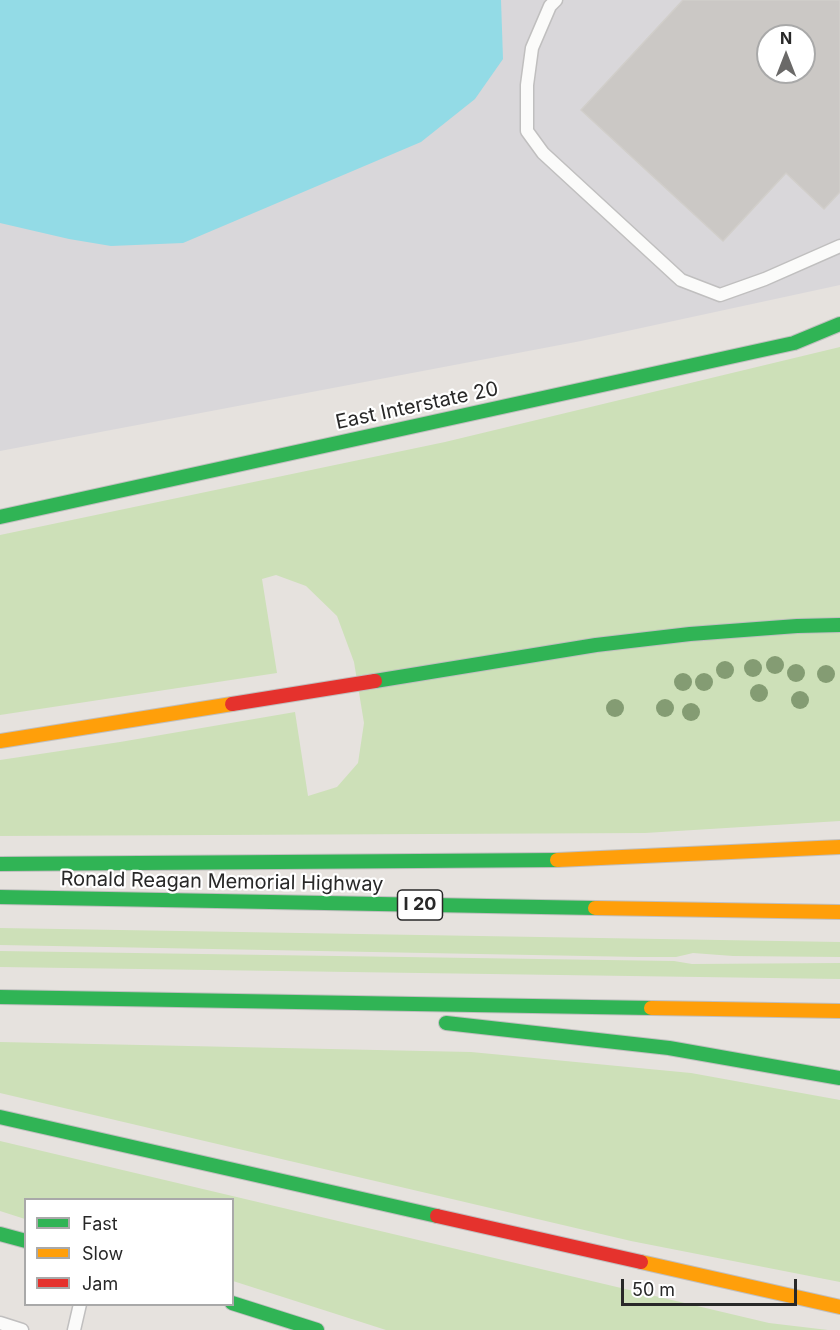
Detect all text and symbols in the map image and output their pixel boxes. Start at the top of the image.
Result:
north arrow [756,24,816,84]
text: N [780,28,792,48]
street label: East Interstate 20 [334,377,500,435]
street label: Ronald Reagan Memorial Highway [60,867,384,897]
road number: I 20 [398,890,442,920]
legend [24,1198,234,1306]
text: Fast [82,1213,118,1234]
text: Slow [82,1243,123,1264]
scale bar [624,1267,800,1305]
text: Jam [82,1273,118,1294]
text: 50 m [632,1279,675,1300]

